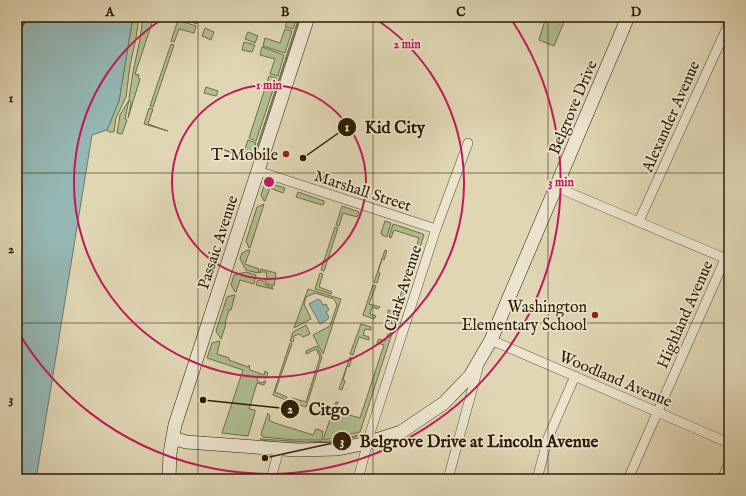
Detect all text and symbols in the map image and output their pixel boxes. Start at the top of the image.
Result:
text: A [105,4,116,21]
text: B [281,4,290,21]
text: C [456,4,466,21]
text: D [631,4,642,21]
text: 2 min [393,37,421,52]
street label: Belgrove Drive [545,58,603,158]
street label: Alexander Avenue [638,58,705,177]
text: 1 min [256,78,283,93]
text: 1 [9,90,14,107]
callout: Kid City [337,113,434,142]
text: Kid City [365,118,426,139]
text: 1 [345,120,350,135]
place label: T-Mobile [211,146,278,166]
marker: T-Mobile [281,149,291,159]
street label: Marshall Street [311,167,414,217]
centre of rings [262,175,276,189]
text: 3 min [548,175,575,190]
street label: Passaic Avenue [194,193,244,292]
text: 2 [8,241,14,258]
street label: Clark Avenue [381,243,427,334]
street label: Highland Avenue [653,258,719,372]
place label: Washington Elementary School [461,298,588,336]
marker: Washington Elementary School [590,310,600,320]
street label: Woodland Avenue [556,347,675,413]
text: 3 [9,391,14,408]
callout: Citgo [280,394,357,423]
text: Citgo [309,400,349,421]
text: 2 [287,402,293,417]
callout: Belgrove Drive at Lincoln Avenue [332,426,606,455]
text: Belgrove Drive at Lincoln Avenue [360,432,599,453]
text: 3 [340,434,344,449]

